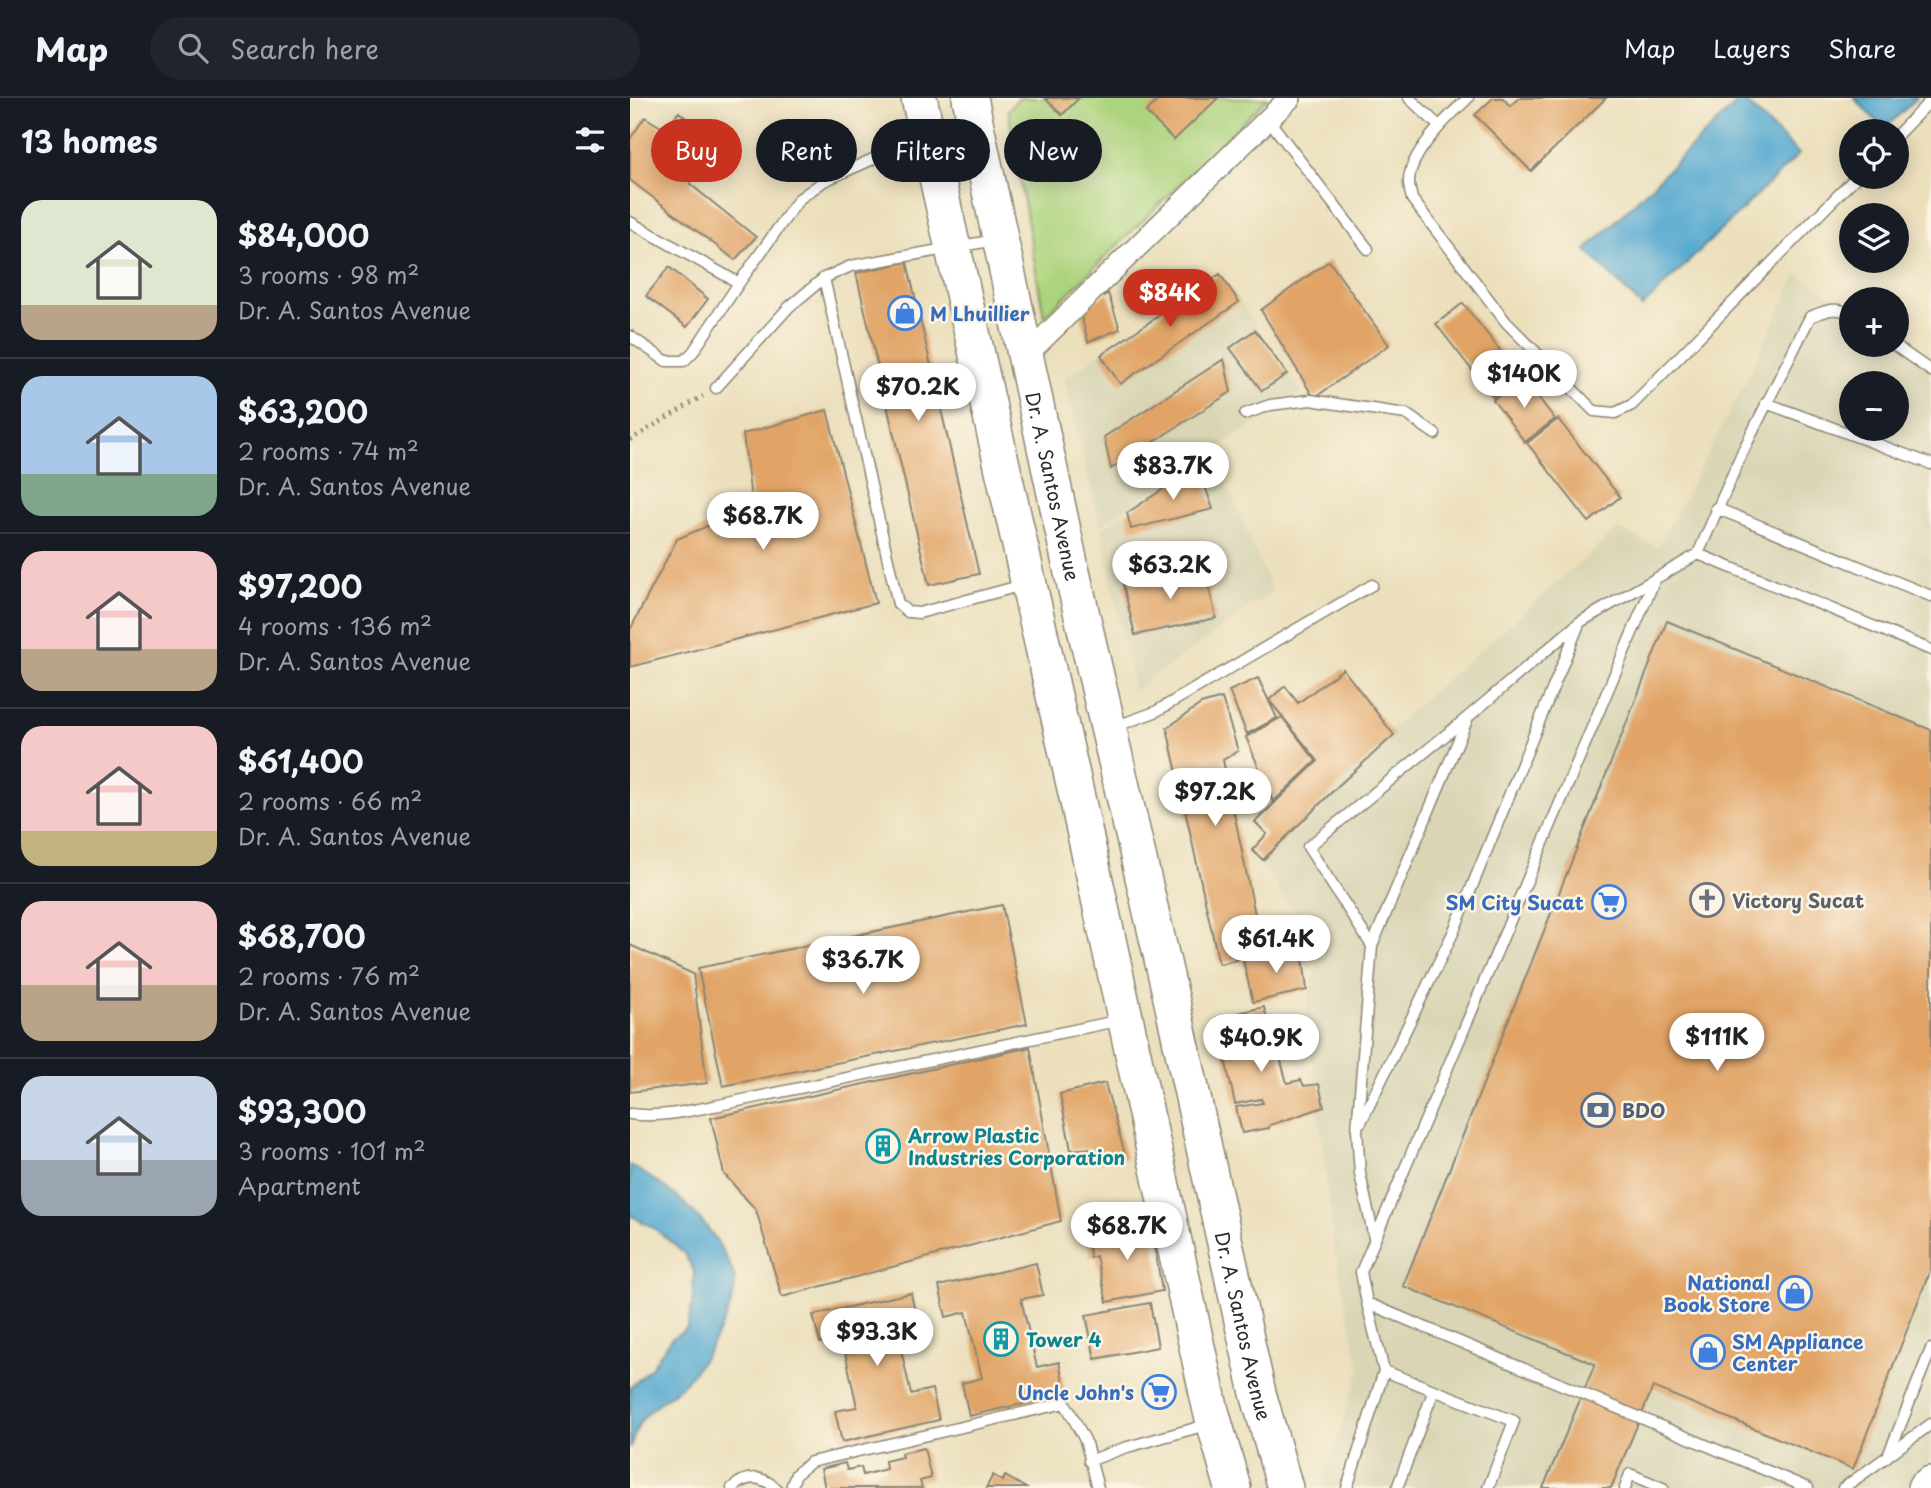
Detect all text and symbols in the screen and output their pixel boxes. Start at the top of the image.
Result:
search box [150,17,640,80]
text: Map [35,23,108,73]
icon: search [174,29,212,67]
text: Search here [230,29,379,68]
text: Map [1624,30,1675,66]
text: Layers [1713,30,1790,66]
text: Share [1828,30,1896,66]
text: 13 homes [21,118,158,163]
chip: Buy [651,119,742,182]
chip: Rent [756,119,857,182]
chip: Filters [871,119,990,182]
chip: New [1004,119,1102,182]
map controls [1839,119,1909,441]
button: locate [1839,119,1909,189]
icon: filters [571,121,609,159]
button: layers [1839,203,1909,273]
text: $84,000 [238,212,369,257]
icon: home [77,228,161,312]
text: 3 rooms · 98 m² [238,257,419,292]
pin: $84K [1129,270,1211,329]
text: $84K [1139,274,1201,309]
button: + [1839,287,1909,357]
text: Dr. A. Santos Avenue [238,292,471,327]
shop icon: M Lhuillier [886,294,924,332]
place label: M Lhuillier [930,299,1030,327]
pin: $140K [1475,350,1573,410]
text: $140K [1487,355,1561,390]
pin: $70.2K [861,364,975,423]
text: $70.2K [876,368,960,403]
button: − [1839,371,1909,441]
text: $63,200 [238,388,368,433]
street label: Dr. A. Santos Avenue [1019,389,1087,583]
icon: home [77,404,161,488]
text: 2 rooms · 74 m² [238,433,419,468]
pin: $83.7K [1116,442,1230,502]
text: $83.7K [1133,447,1213,482]
text: Dr. A. Santos Avenue [238,468,471,503]
pin: $68.7K [706,492,820,552]
text: $68.7K [723,497,803,532]
pin: $63.2K [1113,542,1227,601]
text: $63.2K [1128,546,1212,581]
text: $97,200 [238,563,362,608]
icon: home [77,579,161,663]
text: 4 rooms · 136 m² [238,608,432,643]
text: Dr. A. Santos Avenue [238,643,471,678]
text: $61,400 [238,738,364,783]
icon: home [77,754,161,838]
pin: $97.2K [1158,768,1272,828]
text: $97.2K [1174,773,1256,808]
text: 2 rooms · 66 m² [238,783,422,818]
text: Dr. A. Santos Avenue [238,818,471,853]
church icon: Victory Sucat [1688,881,1726,919]
supermarket icon: SM City Sucat [1590,883,1628,921]
place label: Victory Sucat [1732,886,1864,914]
place label: SM City Sucat [1446,888,1584,916]
text: $68,700 [238,913,366,958]
pin: $61.4K [1219,916,1333,975]
text: $61.4K [1238,920,1314,955]
icon: home [77,929,161,1013]
pin: $36.7K [806,936,920,996]
text: $36.7K [822,941,904,976]
text: 2 rooms · 76 m² [238,958,420,993]
text: Dr. A. Santos Avenue [238,993,471,1028]
pin: $40.9K [1204,1014,1318,1074]
pin: $111K [1668,1014,1766,1073]
text: $111K [1685,1018,1749,1053]
text: $40.9K [1219,1019,1303,1054]
text: $93,300 [238,1088,366,1133]
bank icon: BDO [1579,1091,1617,1129]
place label: BDO [1622,1096,1666,1124]
icon: home [77,1104,161,1188]
place label: Arrow Plastic Industries Corporation [907,1121,1125,1171]
building icon: Arrow Plastic Industries Corporation [864,1127,902,1165]
text: 3 rooms · 101 m² [238,1133,426,1168]
text: Apartment [238,1168,361,1203]
pin: $68.7K [1070,1202,1184,1262]
text: $68.7K [1087,1207,1167,1242]
street label: Dr. A. Santos Avenue [1209,1229,1279,1423]
place label: National Book Store [1663,1268,1770,1318]
shop icon: National Book Store [1776,1274,1814,1312]
pin: $93.3K [820,1308,934,1368]
text: $93.3K [836,1313,918,1348]
building icon: Tower 4 [982,1320,1020,1358]
place label: Tower 4 [1026,1325,1102,1353]
place label: SM Appliance Center [1732,1327,1863,1377]
shop icon: SM Appliance Center [1689,1333,1727,1371]
supermarket icon: Uncle John's [1140,1373,1178,1411]
place label: Uncle John's [1017,1378,1134,1406]

